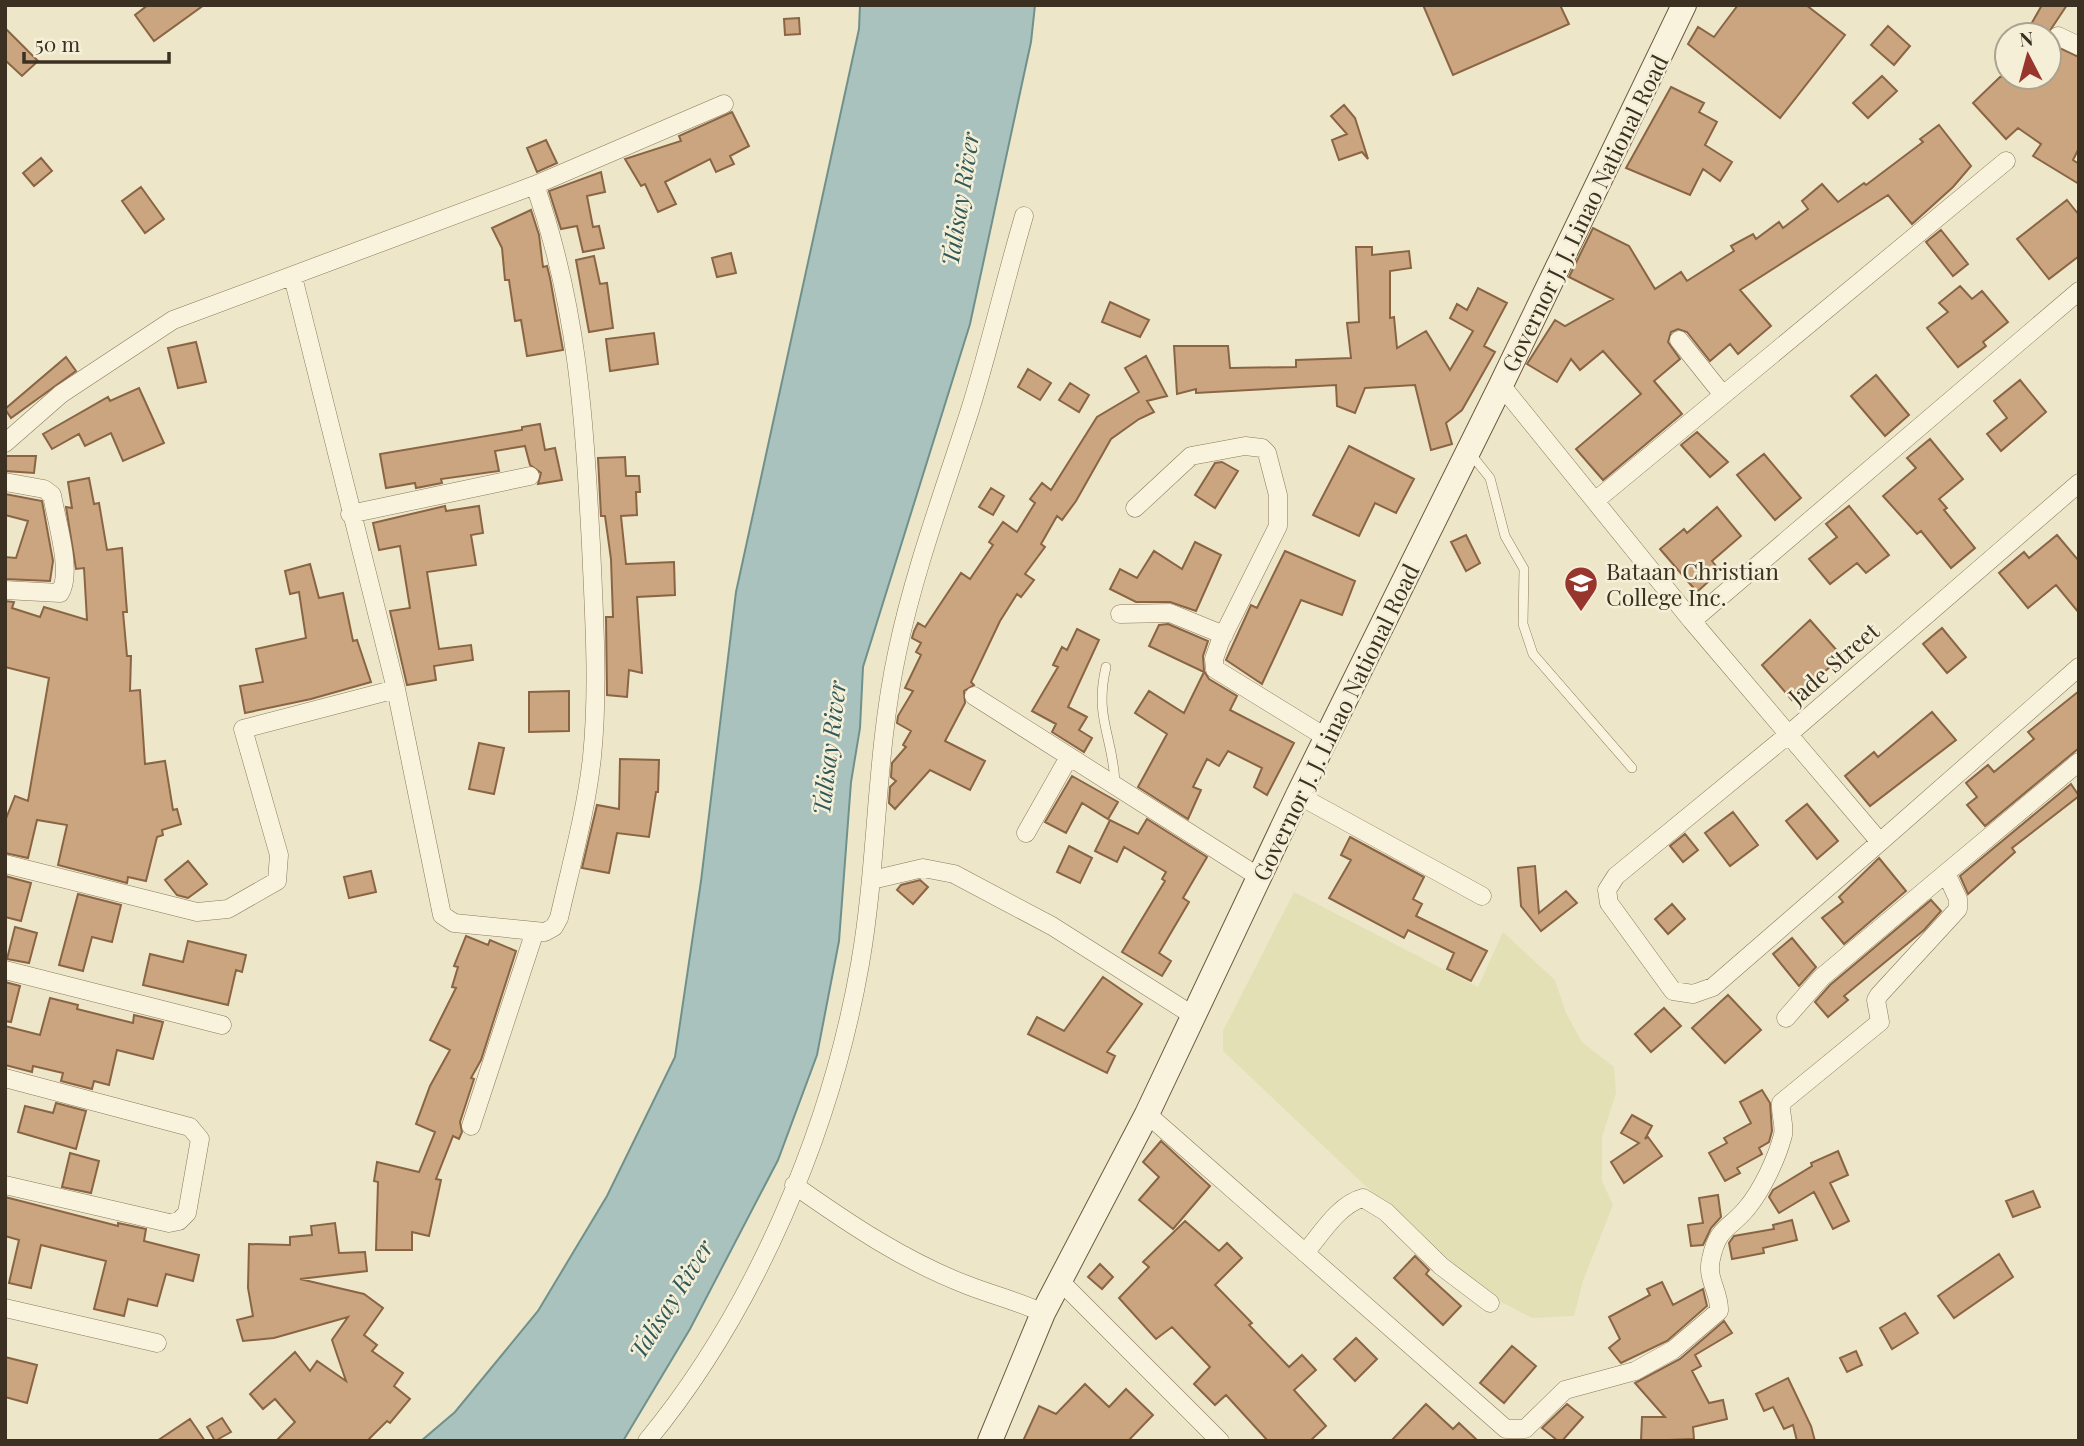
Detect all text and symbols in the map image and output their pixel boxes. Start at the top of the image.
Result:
scale bar [24,21,170,65]
north arrow [1993,21,2063,91]
text: N [2018,24,2035,52]
text: 50 m [35,29,81,57]
street label: Governor J. J. Linao National Road [1494,49,1674,377]
water label: Talisay River [933,129,985,268]
place label: Bataan Christian College Inc. [1606,555,1779,612]
street label: Governor J. J. Linao National Road [1245,558,1425,886]
school or university icon: Bataan Christian College Inc. [1562,564,1600,613]
street label: Jade Street [1780,614,1886,712]
water label: Talisay River [804,678,852,817]
water label: Talisay River [621,1233,720,1365]

